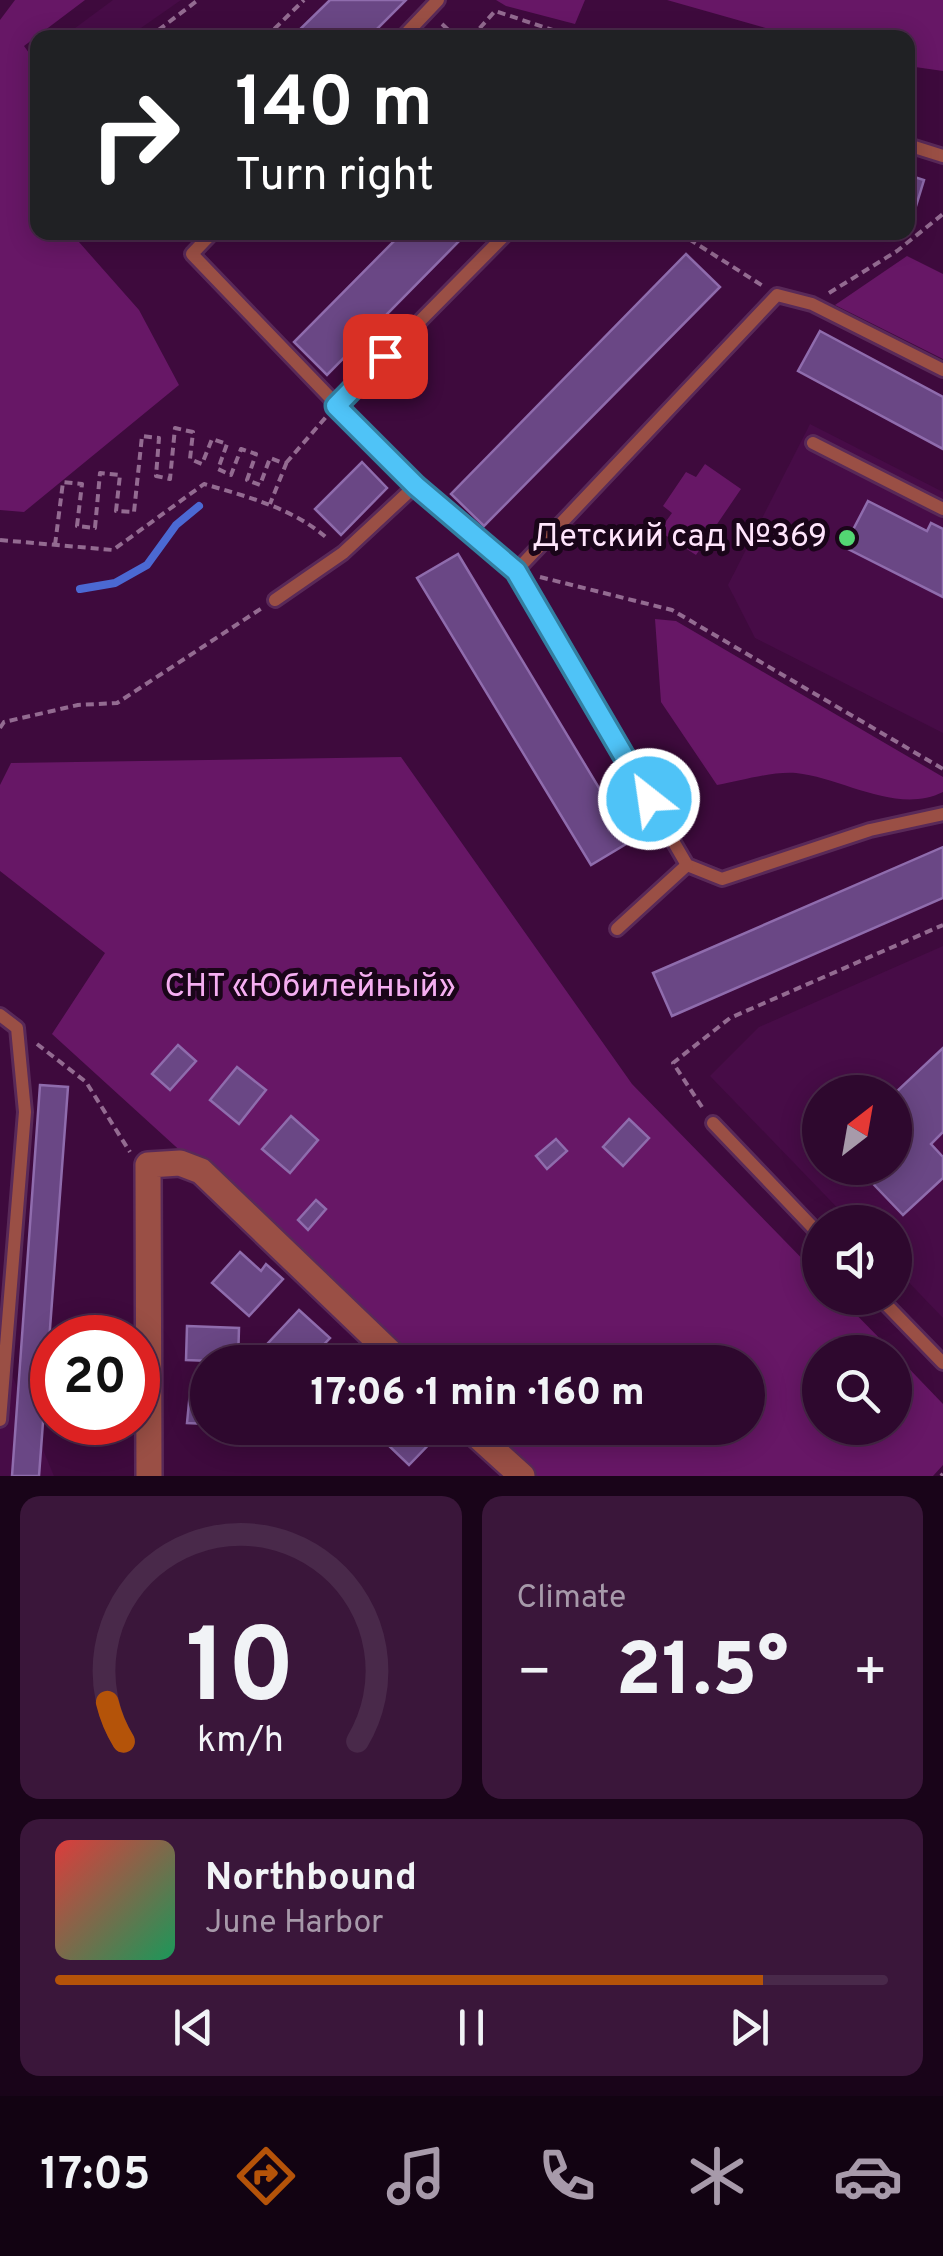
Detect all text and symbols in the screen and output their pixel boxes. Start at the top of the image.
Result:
text: 140 m [235,62,433,151]
icon: right [70,70,200,200]
text: Turn right [235,149,434,206]
pin [343,314,428,399]
icon: arrive [358,329,413,384]
place label: Детский сад №369 [532,518,827,558]
marker: Детский сад №369 [836,527,858,549]
position arrow [597,747,701,851]
park label: СНТ «Юбилейный» [164,968,456,1008]
north arrow [802,1075,912,1185]
map controls [802,1075,912,1445]
button: sound [802,1205,912,1315]
speed limit sign: 20 [30,1315,160,1445]
button: search [802,1335,912,1445]
text: 17:06 · 1 min · 160 m [310,1370,645,1419]
text: Climate [517,1579,626,1619]
text: 10 [186,1607,296,1739]
text: 21.5° [616,1627,789,1722]
text: − [517,1640,552,1710]
text: + [853,1640,888,1710]
text: km/h [197,1719,284,1765]
text: Northbound [205,1855,417,1904]
text: June Harbor [205,1904,384,1944]
icon: previous [166,2000,221,2055]
icon: pause [444,2000,499,2055]
icon: next [722,2000,777,2055]
icon: directions [231,2141,301,2211]
icon: music [381,2141,451,2211]
icon: phone [532,2141,602,2211]
icon: climate [682,2141,752,2211]
icon: car [833,2141,903,2211]
text: 17:05 [40,2148,150,2205]

